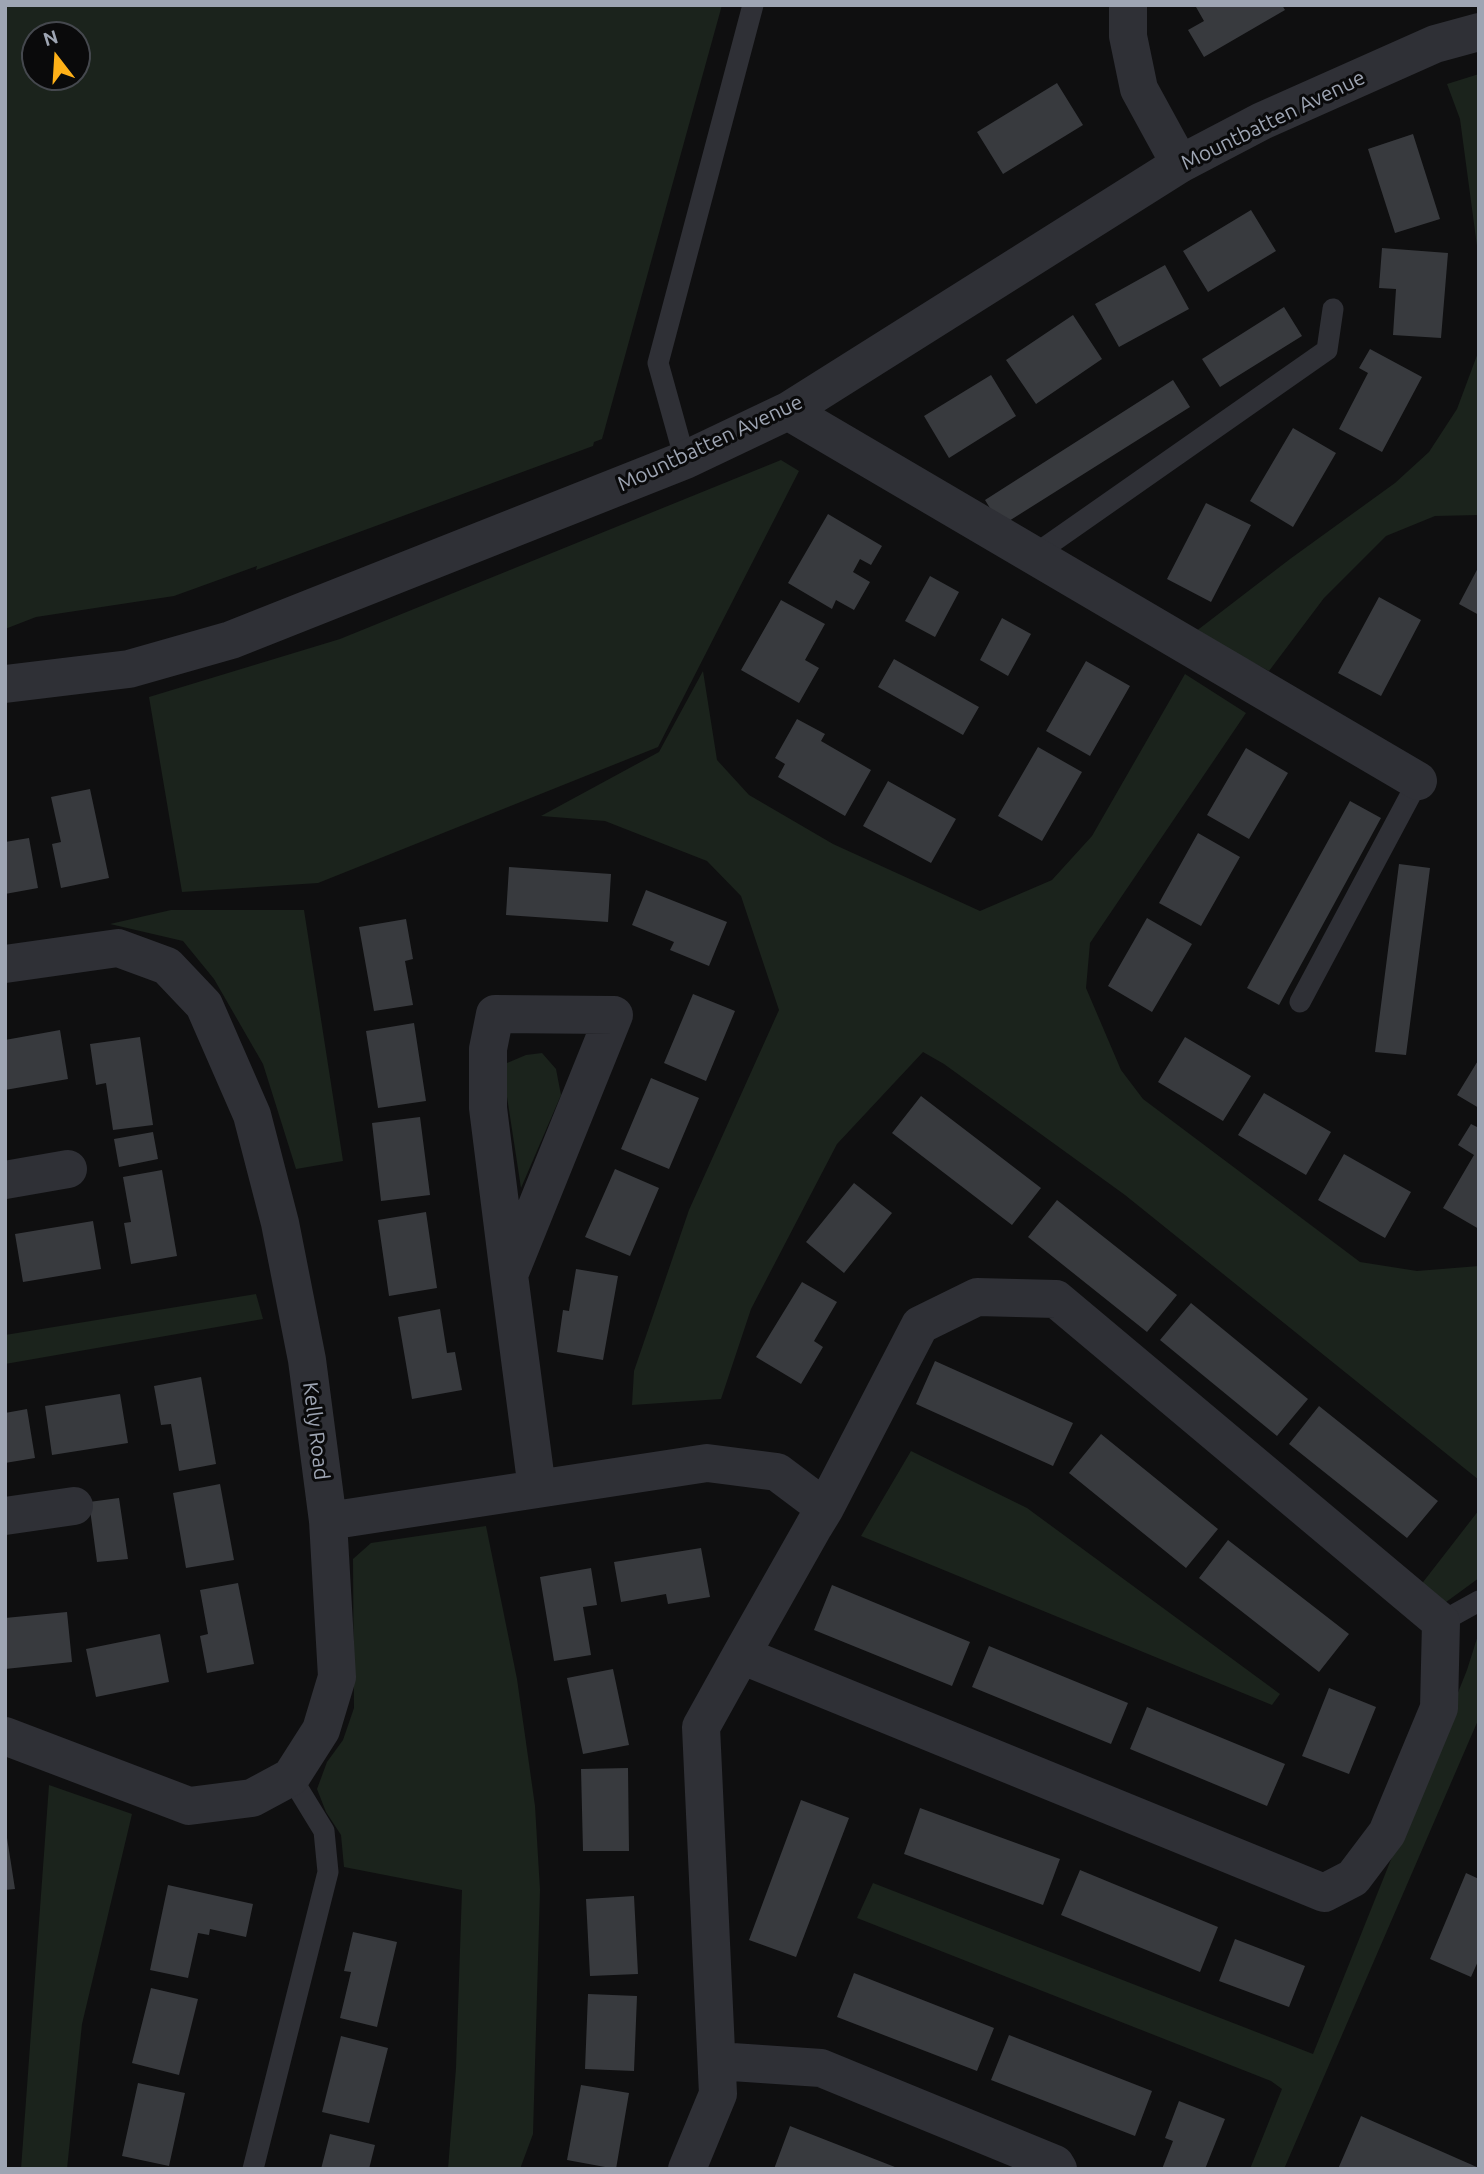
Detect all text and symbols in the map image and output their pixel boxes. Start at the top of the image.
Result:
north arrow [21,21,91,91]
text: N [40,25,60,50]
street label: Mountbatten Avenue [1177,65,1369,175]
street label: Mountbatten Avenue [613,389,807,497]
street label: Kelly Road [297,1381,335,1481]

